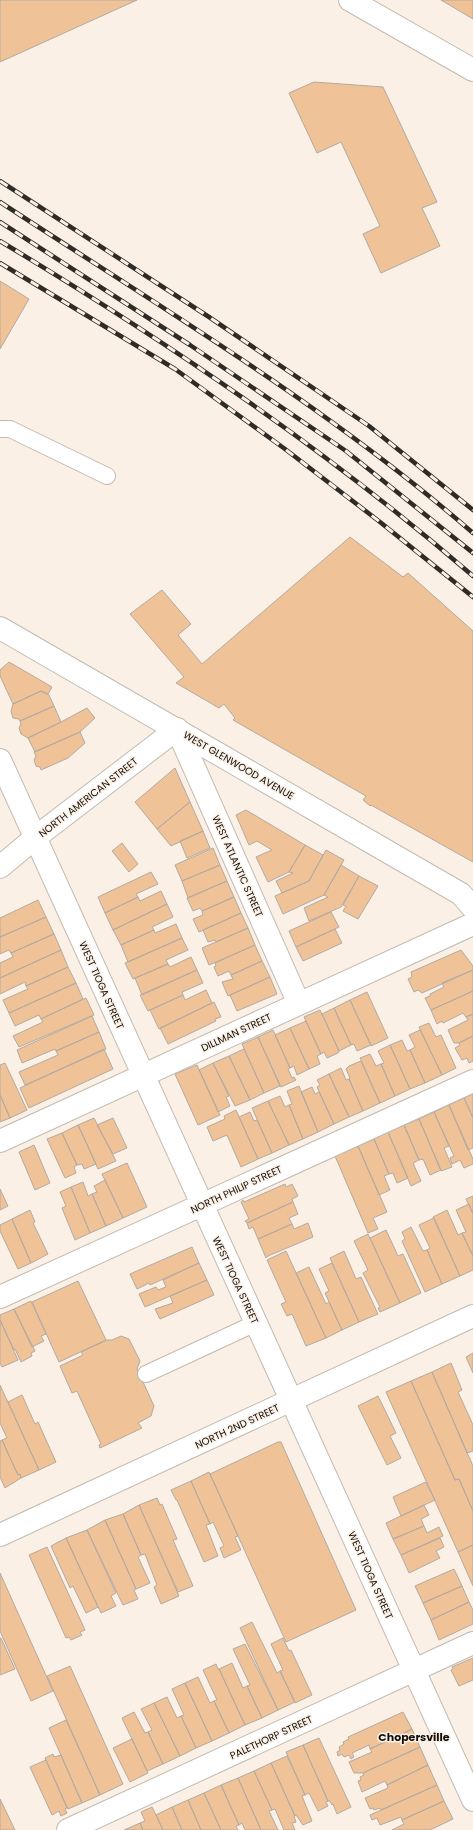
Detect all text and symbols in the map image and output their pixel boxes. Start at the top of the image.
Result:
street label: WEST GLENWOOD AVENUE [180,727,297,803]
street label: NORTH AMERICAN STREET [36,754,142,841]
street label: WEST ATLANTIC STREET [208,813,267,920]
street label: WEST TIOGA STREET [75,939,128,1032]
street label: DILLMAN STREET [198,1009,274,1055]
street label: NORTH PHILIP STREET [188,1161,285,1217]
street label: WEST TIOGA STREET [209,1234,263,1327]
street label: NORTH 2ND STREET [193,1400,282,1453]
street label: WEST TIOGA STREET [344,1529,397,1622]
street label: PALETHORP STREET [227,1711,316,1763]
district label: Chopersville [378,1729,450,1745]

